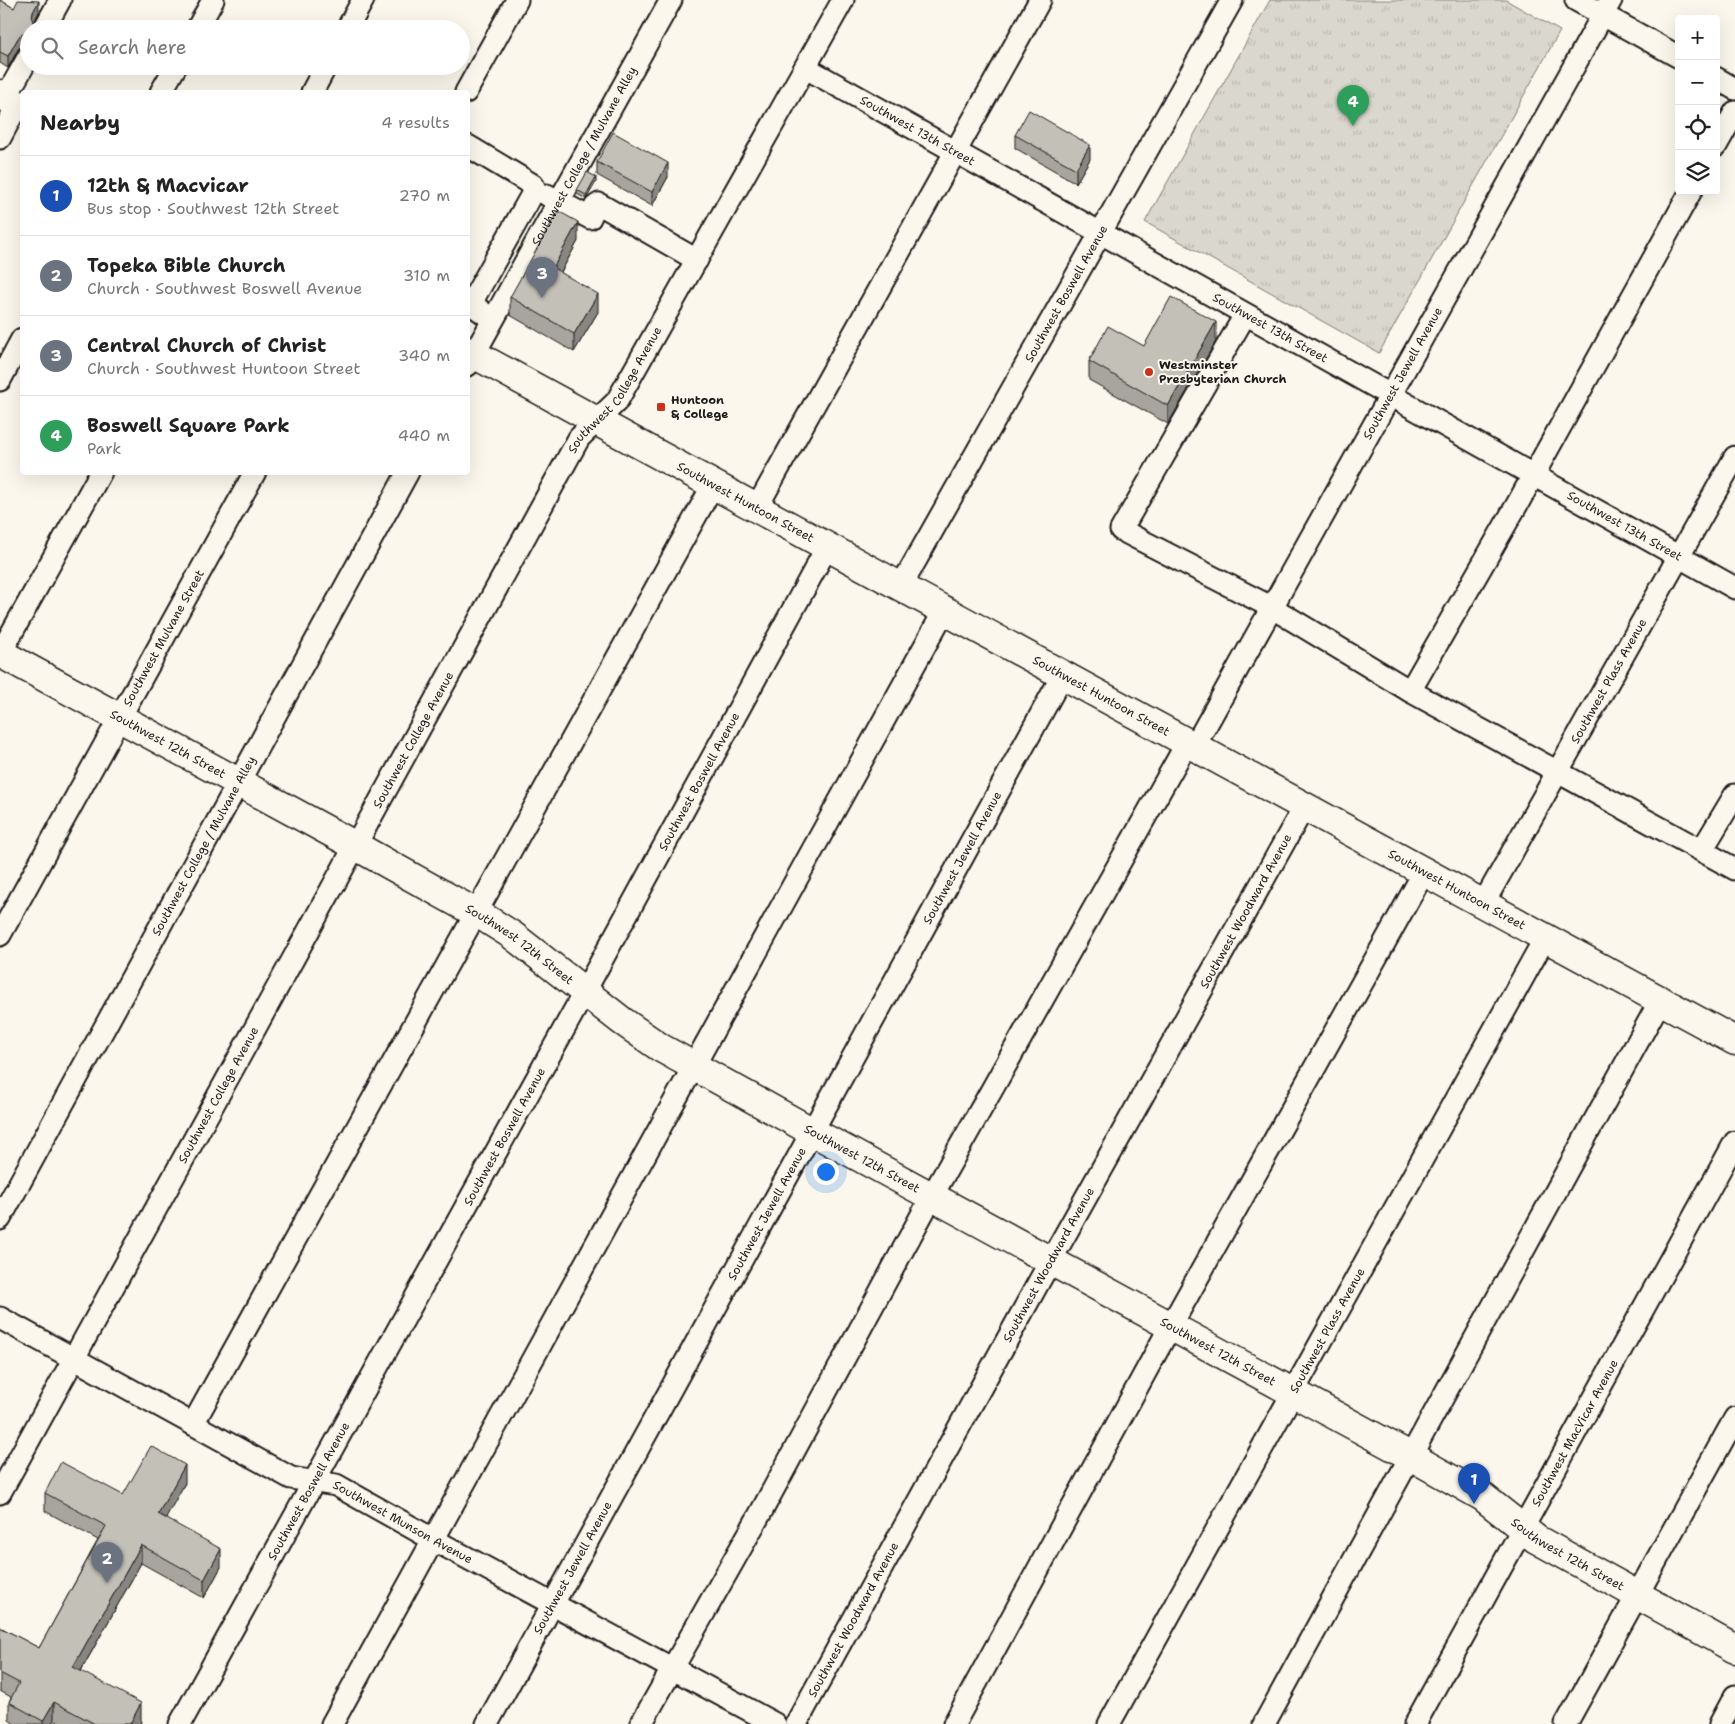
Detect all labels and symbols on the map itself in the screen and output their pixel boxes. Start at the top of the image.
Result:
street label: Southwest College / Mulvane Alley [528,64,640,249]
pin: 4 [1337,85,1369,126]
street label: Southwest 13th Street [857,92,978,169]
street label: Southwest Boswell Avenue [1021,222,1111,365]
pin: 3 [526,257,558,298]
street label: Southwest 13th Street [1210,289,1331,366]
street label: Southwest Jewell Avenue [1359,304,1446,442]
street label: Southwest College Avenue [564,323,665,456]
place label: Westminster Presbyterian Church [1159,357,1286,387]
marker: Westminster Presbyterian Church [1143,366,1155,378]
place label: Huntoon & College [671,392,729,422]
marker: Huntoon & College [655,401,667,413]
street label: Southwest Huntoon Street [674,458,817,546]
street label: Southwest 13th Street [1564,487,1685,565]
street label: Southwest Mulvane Street [119,567,208,709]
street label: Southwest Plass Avenue [1567,615,1650,746]
street label: Southwest Huntoon Street [1030,652,1173,740]
street label: Southwest College Avenue [369,669,457,811]
street label: Southwest 12th Street [107,706,229,782]
street label: Southwest Boswell Avenue [655,709,743,854]
street label: Southwest College / Mulvane Alley [148,753,259,939]
street label: Southwest Jewell Avenue [919,788,1005,927]
street label: Southwest Woodward Avenue [1196,831,1296,991]
street label: Southwest Huntoon Street [1385,846,1528,933]
street label: Southwest 12th Street [462,901,577,988]
street label: Southwest College Avenue [174,1024,262,1166]
street label: Southwest Boswell Avenue [460,1065,549,1209]
street label: Southwest 12th Street [801,1121,923,1196]
street label: Southwest Jewell Avenue [724,1144,810,1283]
your location [813,1159,839,1185]
street label: Southwest Woodward Avenue [999,1184,1098,1345]
street label: Southwest Plass Avenue [1286,1265,1369,1396]
street label: Southwest 12th Street [1157,1314,1279,1390]
street label: Southwest MacVicar Avenue [1528,1356,1622,1510]
street label: Southwest Boswell Avenue [264,1419,353,1563]
pin: 1 [1458,1463,1490,1504]
street label: Southwest Munson Avenue [330,1477,476,1567]
street label: Southwest Jewell Avenue [530,1498,616,1637]
street label: Southwest 12th Street [1508,1514,1627,1594]
street label: Southwest Woodward Avenue [804,1539,902,1700]
pin: 2 [91,1542,123,1583]

